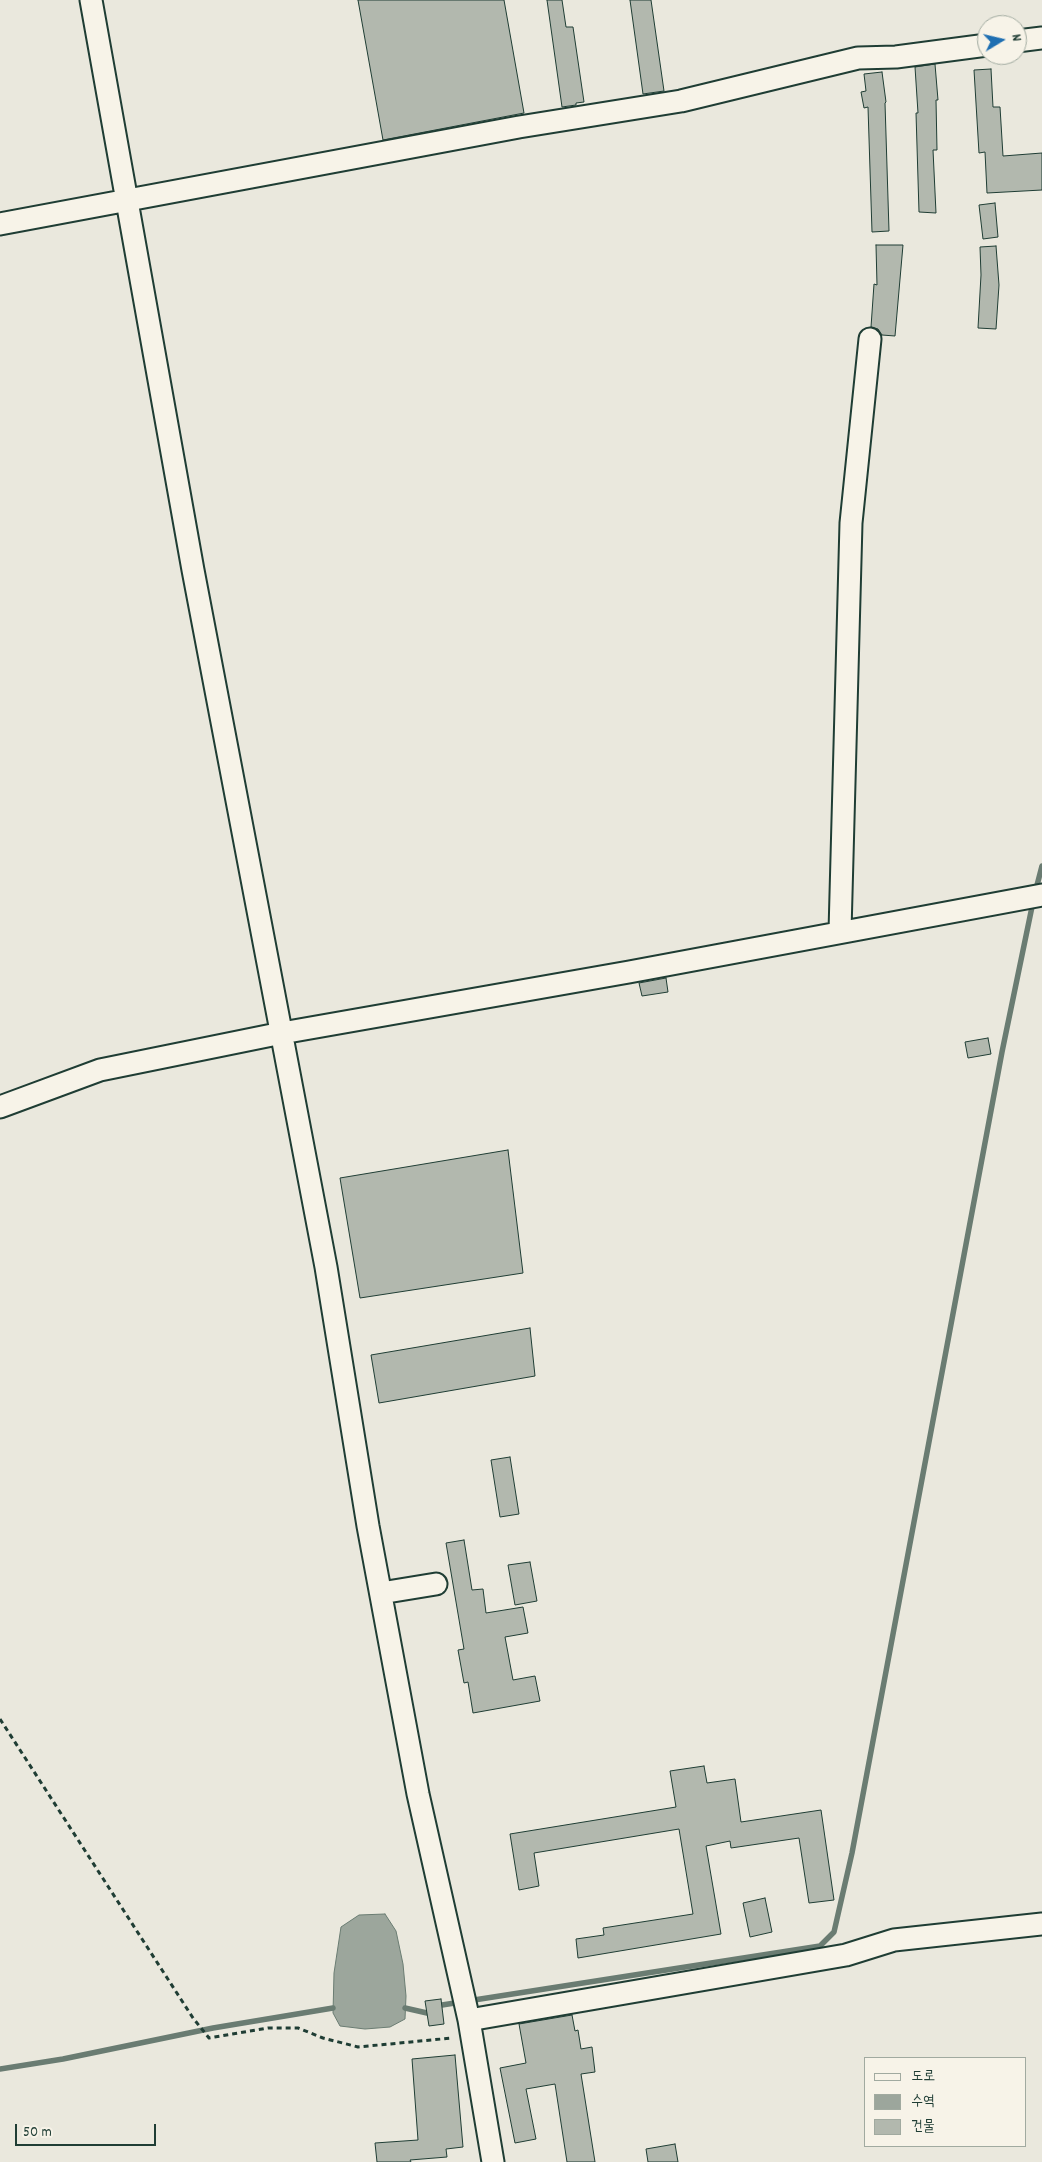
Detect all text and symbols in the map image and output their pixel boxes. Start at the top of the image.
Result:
north arrow [977,15,1027,65]
text: N [1005,33,1026,43]
legend [864,2057,1027,2147]
text: 도로 [911,2066,935,2088]
text: 수역 [911,2091,935,2113]
scale bar [18,2114,159,2146]
text: 건물 [911,2116,935,2138]
text: 50 m [23,2122,52,2144]

